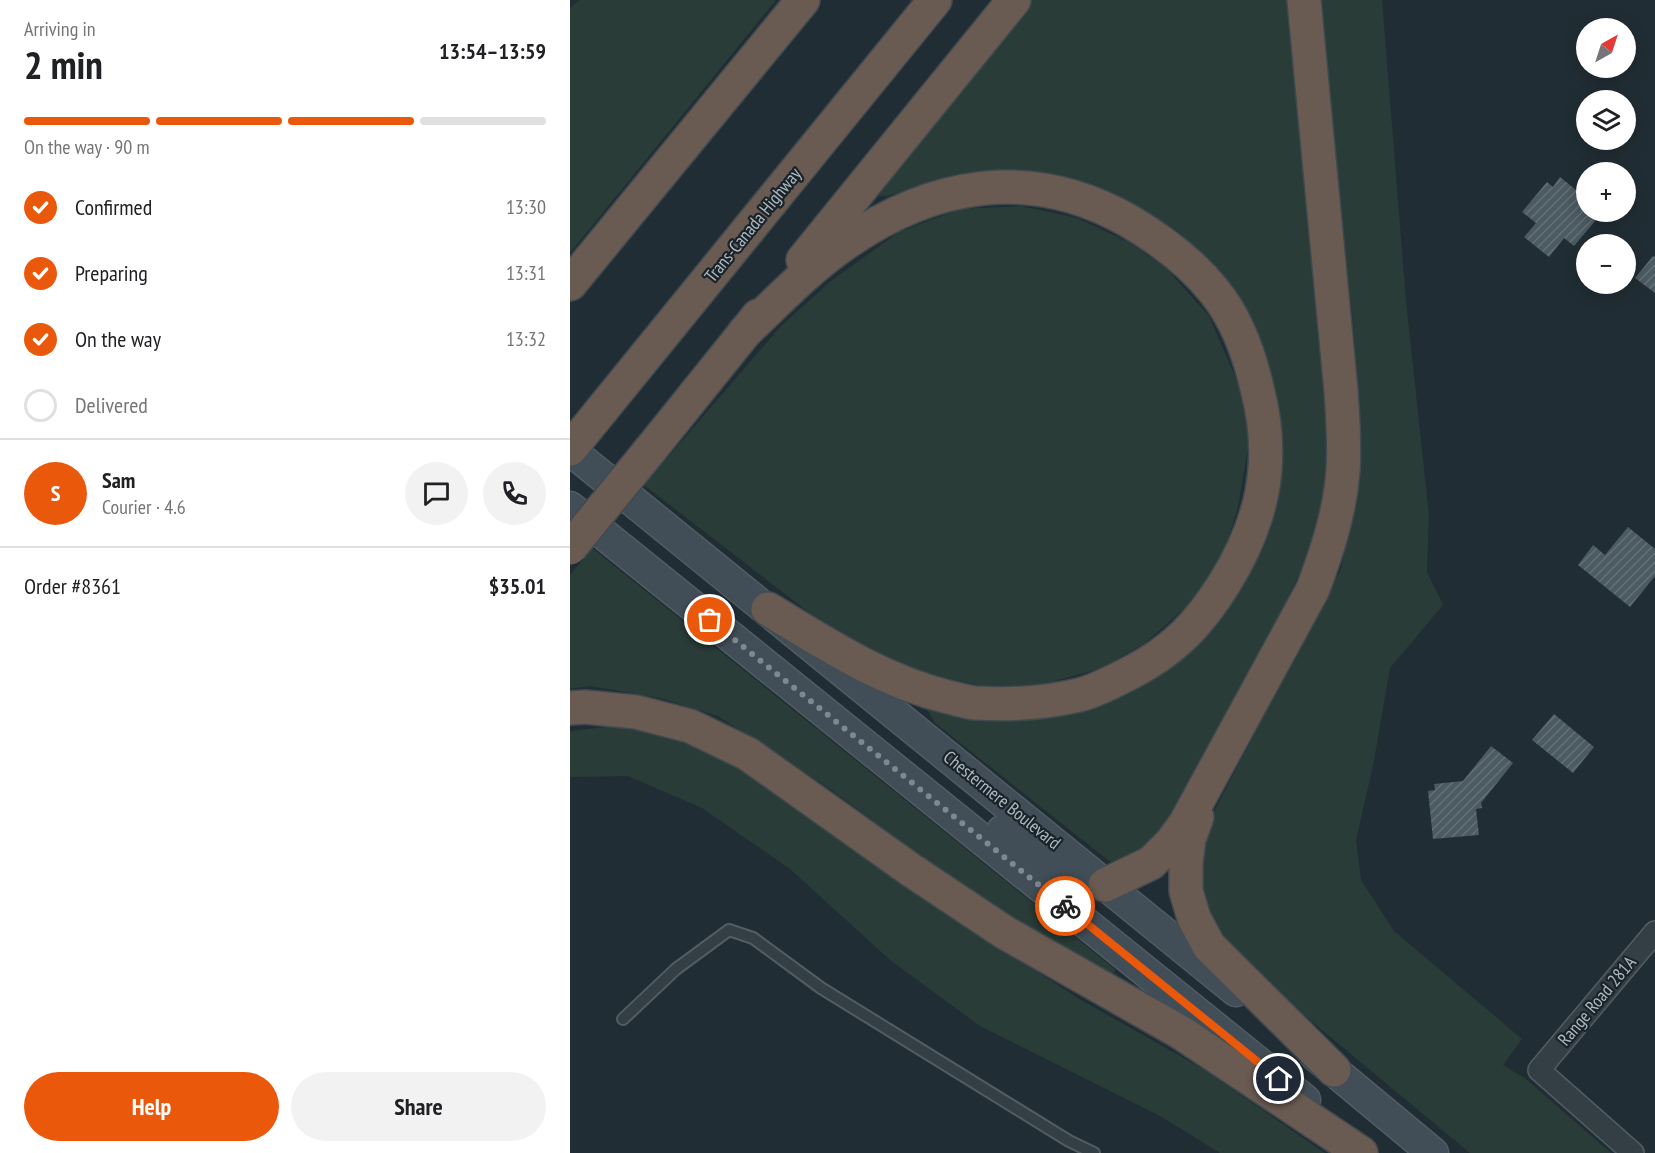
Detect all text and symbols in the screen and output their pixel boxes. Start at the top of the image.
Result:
text: Arriving in [24,16,96,42]
north arrow [1576,18,1636,78]
map controls [1576,18,1636,294]
text: 13:54–13:59 [439,37,546,65]
text: 2 min [24,39,103,90]
button: layers [1576,90,1636,150]
text: On the way · 90 m [24,134,150,160]
button: + [1576,162,1636,222]
street label: Trans-Canada Highway [699,163,806,287]
icon: check [24,191,57,224]
text: Confirmed [75,193,152,221]
text: 13:30 [506,194,546,220]
button: − [1576,234,1636,294]
icon: check [24,257,57,290]
text: Preparing [75,259,148,287]
text: 13:31 [506,260,546,286]
icon: check [24,323,57,356]
text: On the way [75,325,161,353]
text: 13:32 [506,326,546,352]
text: Delivered [75,391,148,419]
button: chat [405,462,468,525]
button: phone [483,462,546,525]
text: Sam [102,466,135,494]
text: S [51,479,60,507]
text: Courier · 4.6 [102,494,186,520]
text: Order #8361 [24,572,121,600]
text: $35.01 [489,572,546,600]
pin [684,594,735,645]
icon: bag [693,603,726,636]
street label: Chestermere Boulevard [939,745,1066,854]
courier [1035,876,1095,936]
icon: bike [1049,890,1082,923]
street label: Range Road 281A [1552,951,1641,1050]
pin [1253,1053,1304,1104]
icon: home [1262,1062,1295,1095]
button: Help [24,1072,279,1141]
button: Share [291,1072,546,1141]

